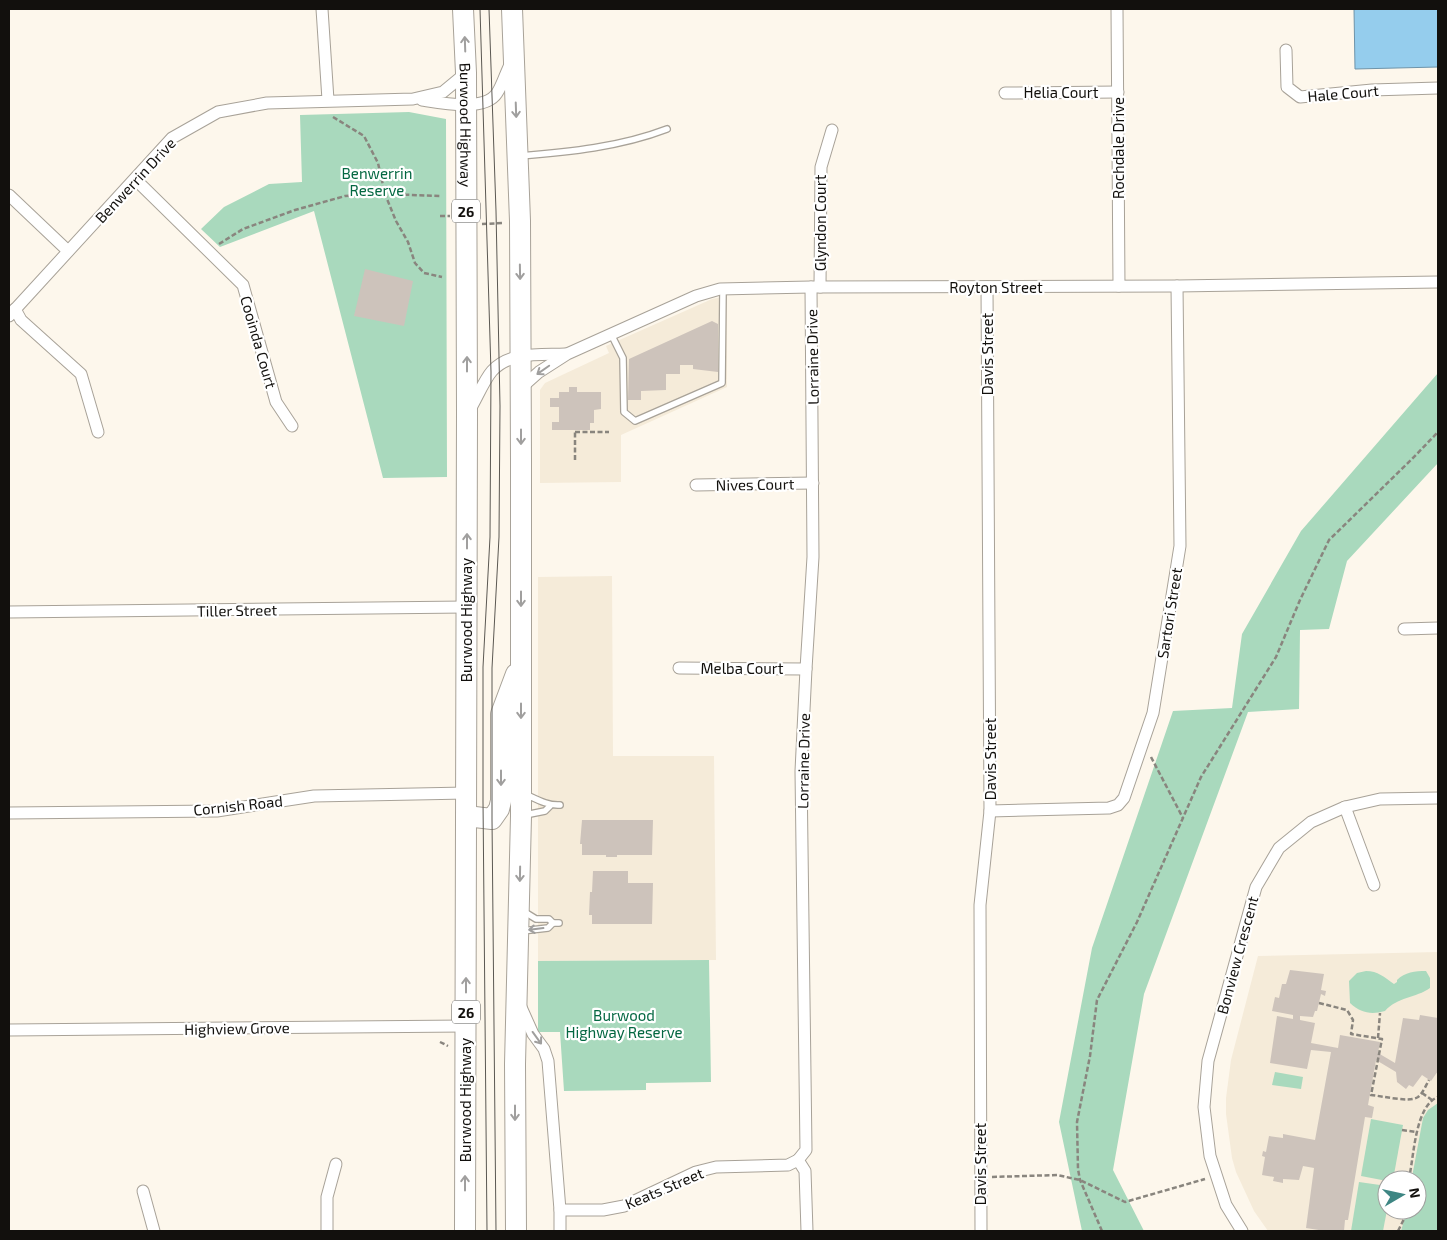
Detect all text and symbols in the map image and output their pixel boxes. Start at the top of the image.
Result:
one-way arrow [460,37,469,53]
street label: Burwood Highway [457,62,475,187]
street label: Hale Court [1307,81,1380,105]
street label: Helia Court [1023,83,1099,101]
street label: Rochdale Drive [1109,97,1127,199]
one-way arrow [512,102,521,118]
street label: Benwerrin Drive [91,134,179,226]
park label: Benwerrin Reserve [342,164,412,199]
street label: Glyndon Court [811,174,829,271]
road number: 26 [452,200,480,222]
one-way arrow [515,264,525,280]
street label: Royton Street [949,278,1043,296]
street label: Cooinda Court [237,294,281,391]
street label: Lorraine Drive [802,309,822,405]
street label: Davis Street [978,312,996,395]
one-way arrow [462,357,472,373]
one-way arrow [536,365,550,375]
one-way arrow [516,428,526,445]
street label: Nives Court [716,474,795,494]
one-way arrow [462,533,471,549]
street label: Burwood Highway [457,558,475,682]
street label: Sartori Street [1153,566,1185,660]
one-way arrow [516,591,526,607]
street label: Tiller Street [197,600,277,620]
street label: Melba Court [700,659,784,677]
one-way arrow [516,702,526,719]
street label: Lorraine Drive [793,713,813,809]
street label: Davis Street [981,717,999,800]
one-way arrow [496,769,506,785]
street label: Cornish Road [192,791,284,819]
one-way arrow [515,865,524,881]
street label: Bonview Crescent [1213,894,1261,1016]
one-way arrow [529,924,545,934]
one-way arrow [461,977,471,994]
road number: 26 [452,1000,480,1024]
park label: Burwood Highway Reserve [565,1006,683,1041]
street label: Highview Grove [184,1018,290,1038]
one-way arrow [532,1031,542,1045]
street label: Burwood Highway [456,1038,474,1162]
one-way arrow [510,1104,520,1121]
street label: Davis Street [971,1122,989,1205]
street label: Keats Street [622,1163,706,1213]
north arrow [1377,1170,1427,1220]
one-way arrow [460,1175,470,1191]
text: N [1406,1187,1425,1199]

